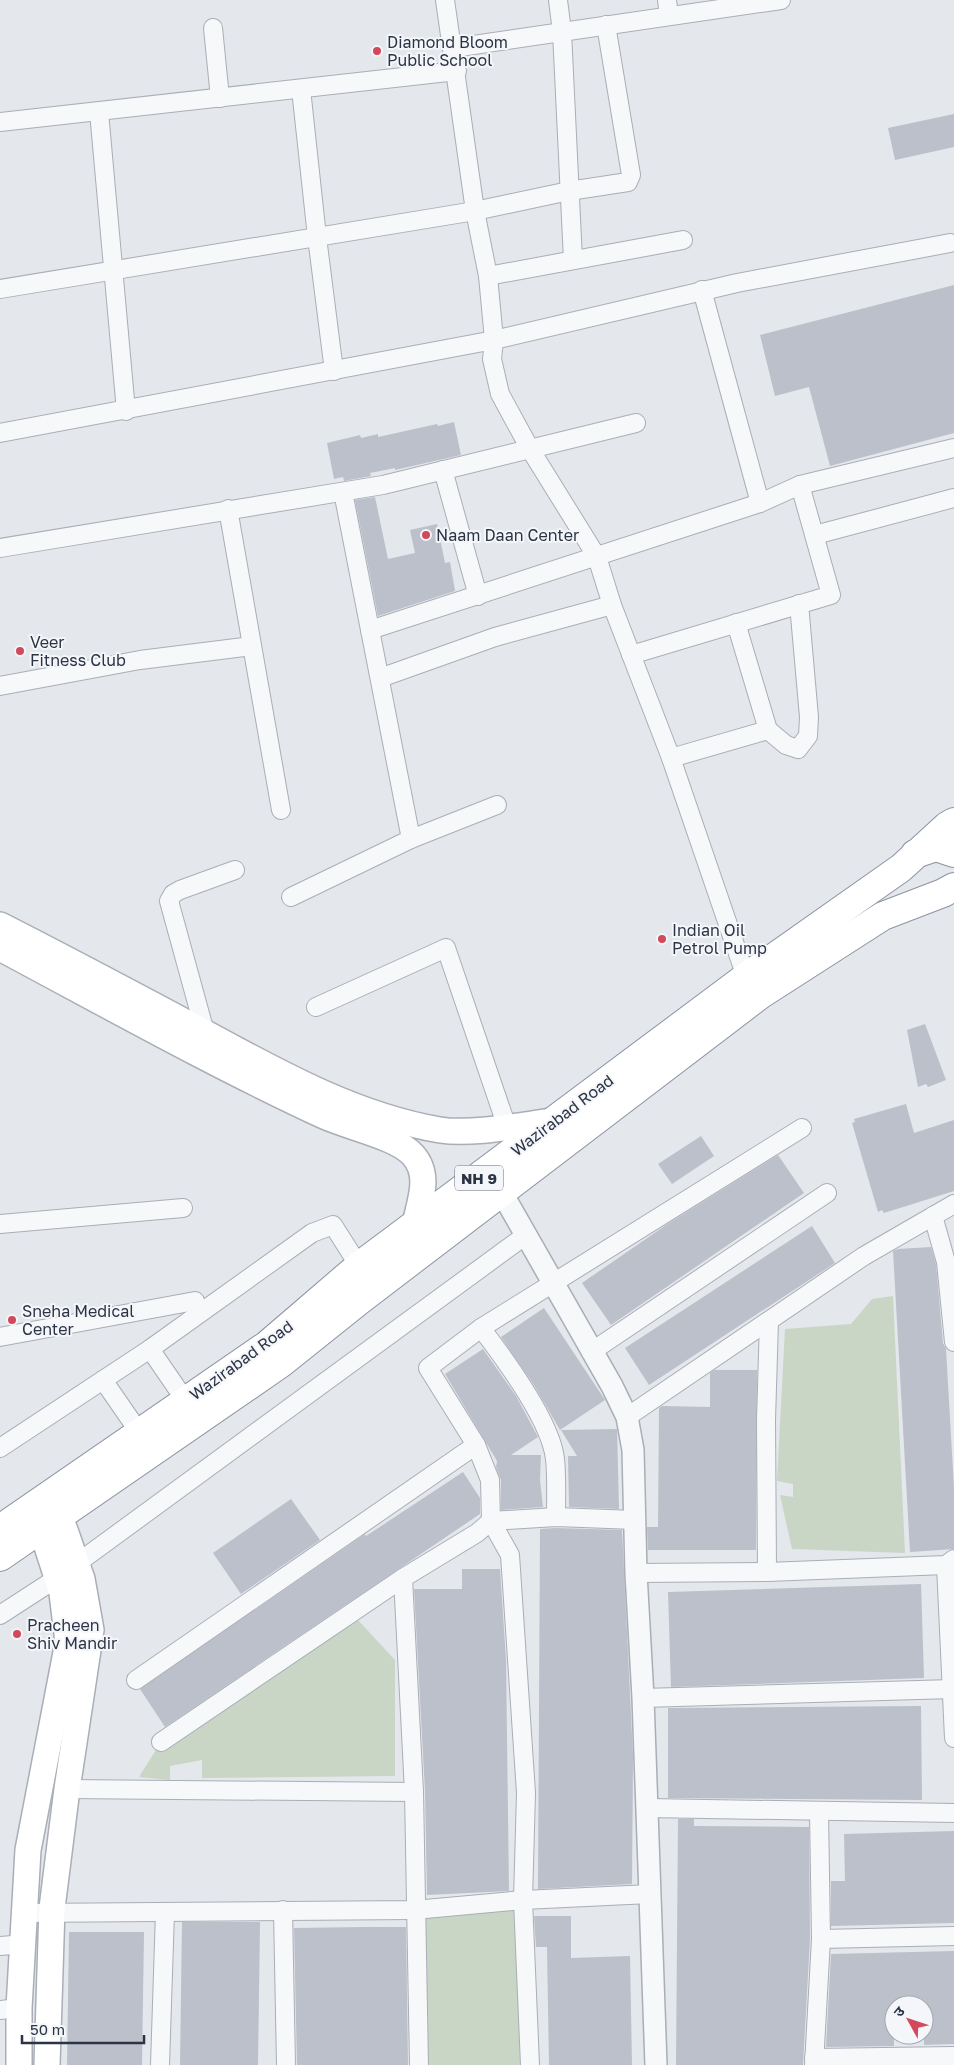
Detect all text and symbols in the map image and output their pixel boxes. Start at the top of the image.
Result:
place label: Diamond Bloom Public School [387,32,508,70]
marker: Diamond Bloom Public School [371,45,383,57]
place label: Naam Daan Center [436,525,579,545]
marker: Naam Daan Center [420,529,432,541]
place label: Veer Fitness Club [30,632,126,670]
marker: Veer Fitness Club [14,645,26,657]
place label: Indian Oil Petrol Pump [672,920,767,958]
marker: Indian Oil Petrol Pump [656,933,668,945]
street label: Wazirabad Road [507,1070,617,1160]
road number: NH 9 [455,1166,503,1190]
place label: Sneha Medical Center [22,1301,134,1339]
marker: Sneha Medical Center [6,1314,18,1326]
street label: Wazirabad Road [185,1316,297,1404]
place label: Pracheen Shiv Mandir [27,1615,117,1653]
marker: Pracheen Shiv Mandir [11,1628,23,1640]
north arrow [884,1995,934,2045]
text: उ [890,2002,908,2020]
scale bar [22,2012,145,2044]
text: 50 m [30,2020,65,2038]

